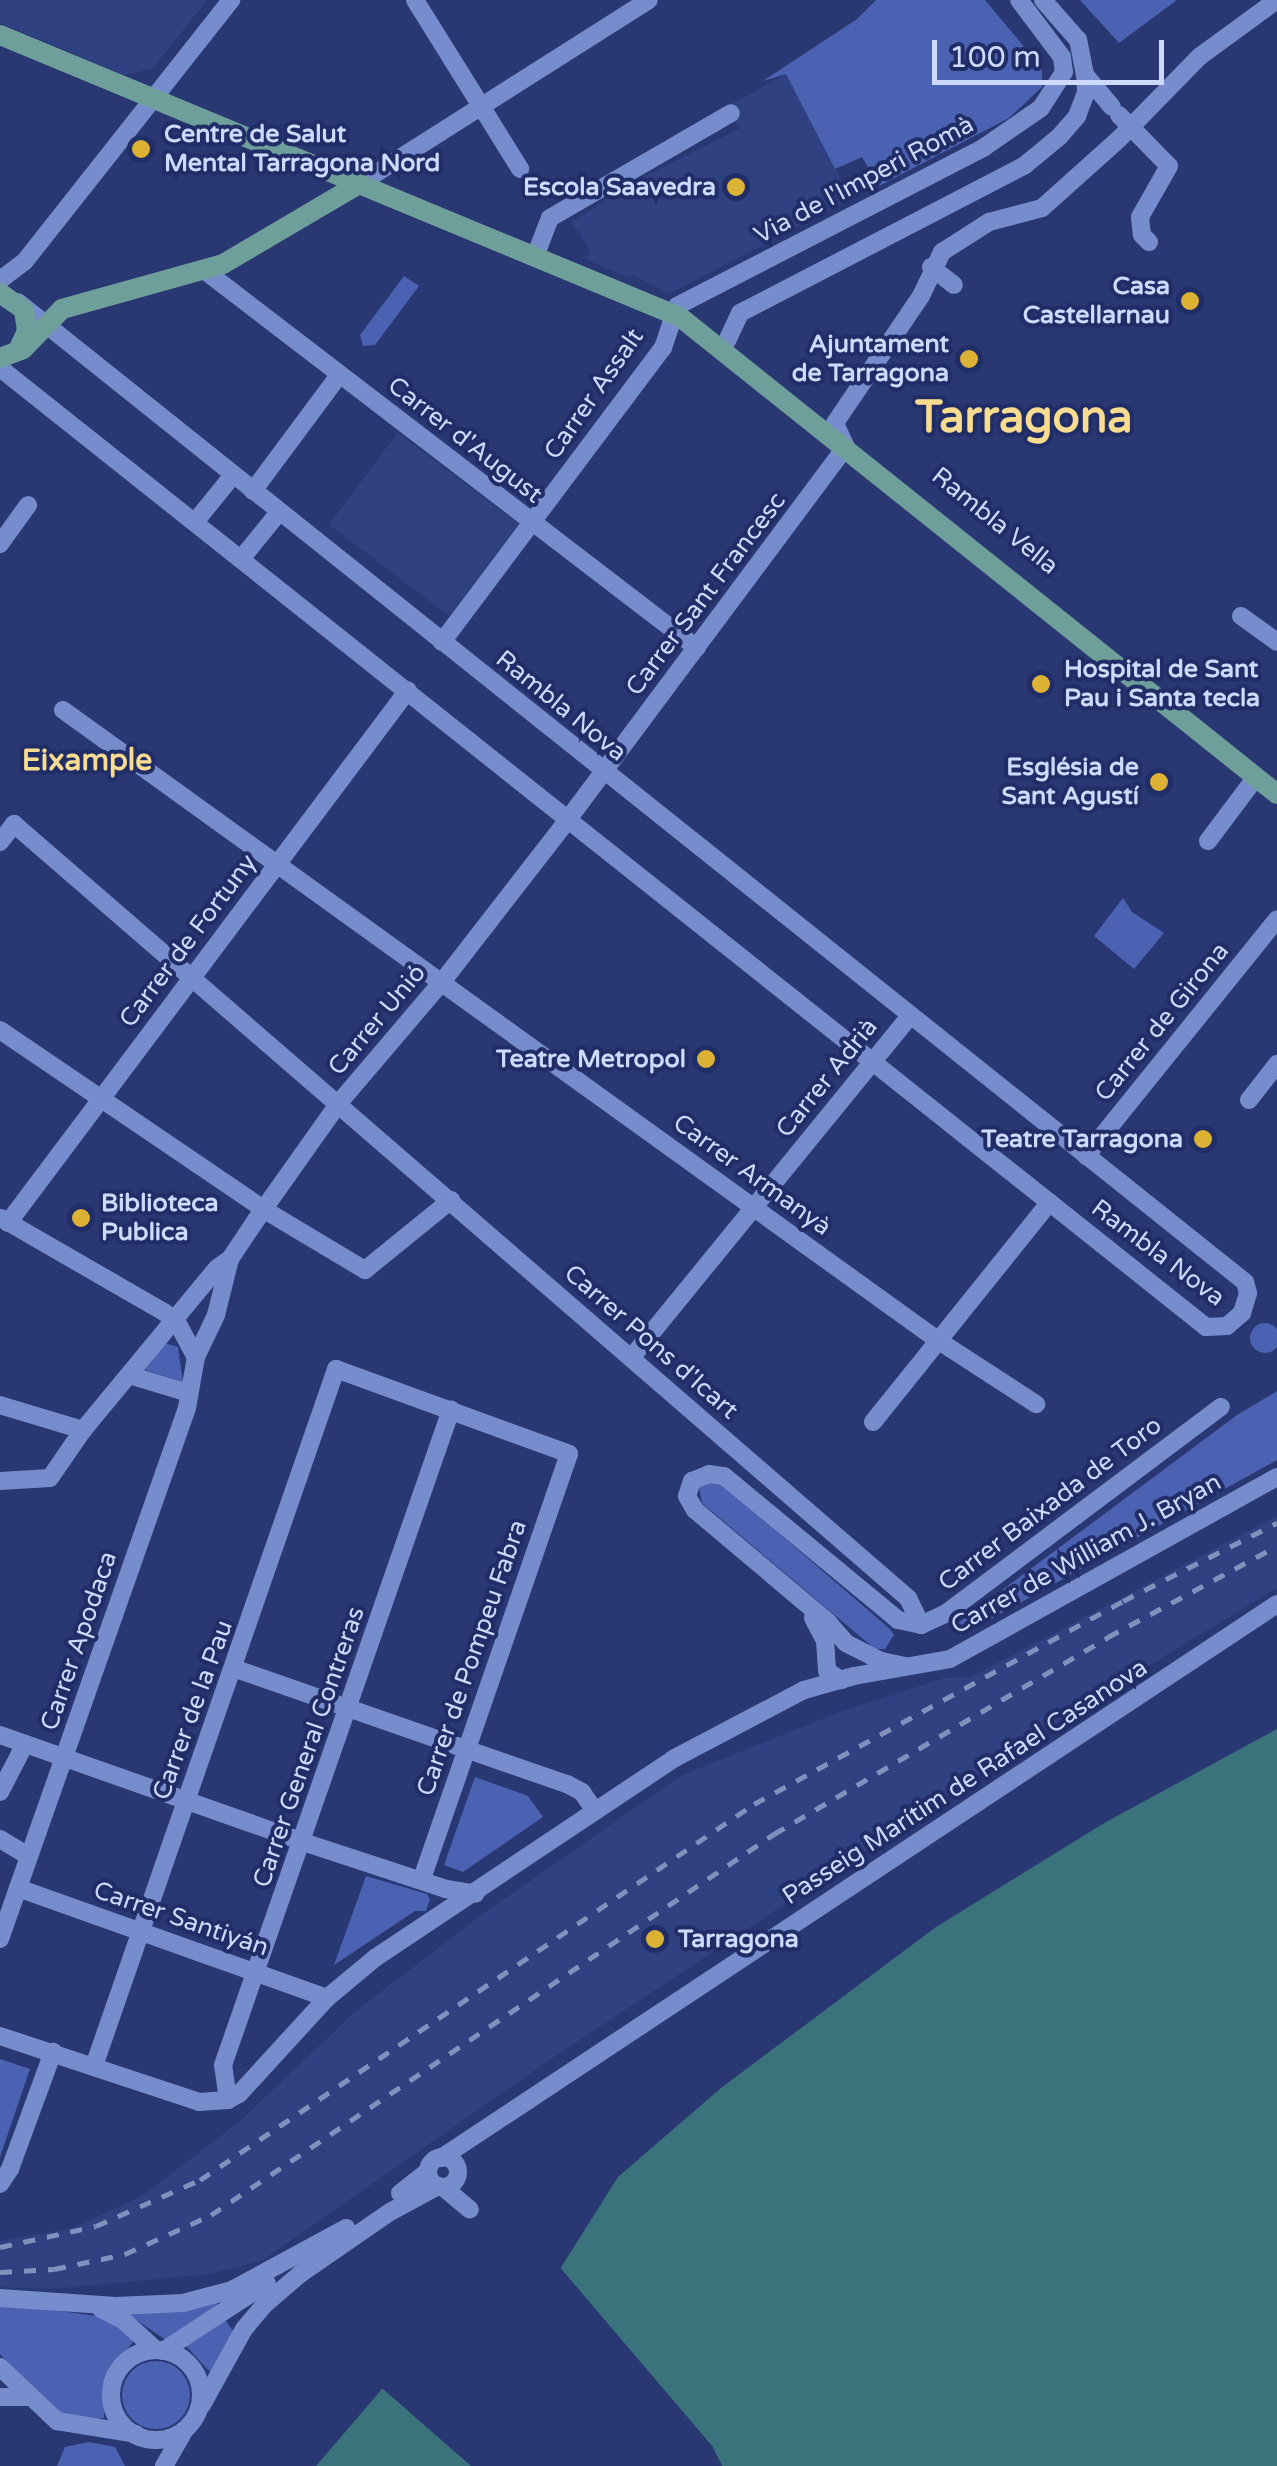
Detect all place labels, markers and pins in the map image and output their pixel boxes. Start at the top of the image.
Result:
place label: Centre de Salut Mental Tarragona Nord [164,120,440,179]
marker: Centre de Salut Mental Tarragona Nord [128,136,154,162]
place label: Escola Saavedra [523,172,716,202]
marker: Escola Saavedra [725,176,747,198]
place label: Casa Castellarnau [1023,272,1170,331]
marker: Casa Castellarnau [1179,290,1201,312]
place label: Ajuntament de Tarragona [792,330,949,389]
marker: Ajuntament de Tarragona [958,348,980,370]
place label: Hospital de Sant Pau i Santa tecla [1064,655,1260,714]
marker: Hospital de Sant Pau i Santa tecla [1028,671,1054,697]
place label: Església de Sant Agustí [1002,753,1139,812]
marker: Església de Sant Agustí [1148,771,1170,793]
place label: Teatre Metropol [496,1044,686,1074]
marker: Teatre Metropol [695,1048,717,1070]
place label: Teatre Tarragona [981,1124,1183,1154]
marker: Teatre Tarragona [1192,1128,1214,1150]
place label: Biblioteca Publica [101,1189,219,1248]
marker: Biblioteca Publica [70,1207,92,1229]
place label: Tarragona [678,1924,799,1954]
marker: Tarragona [642,1926,668,1952]

